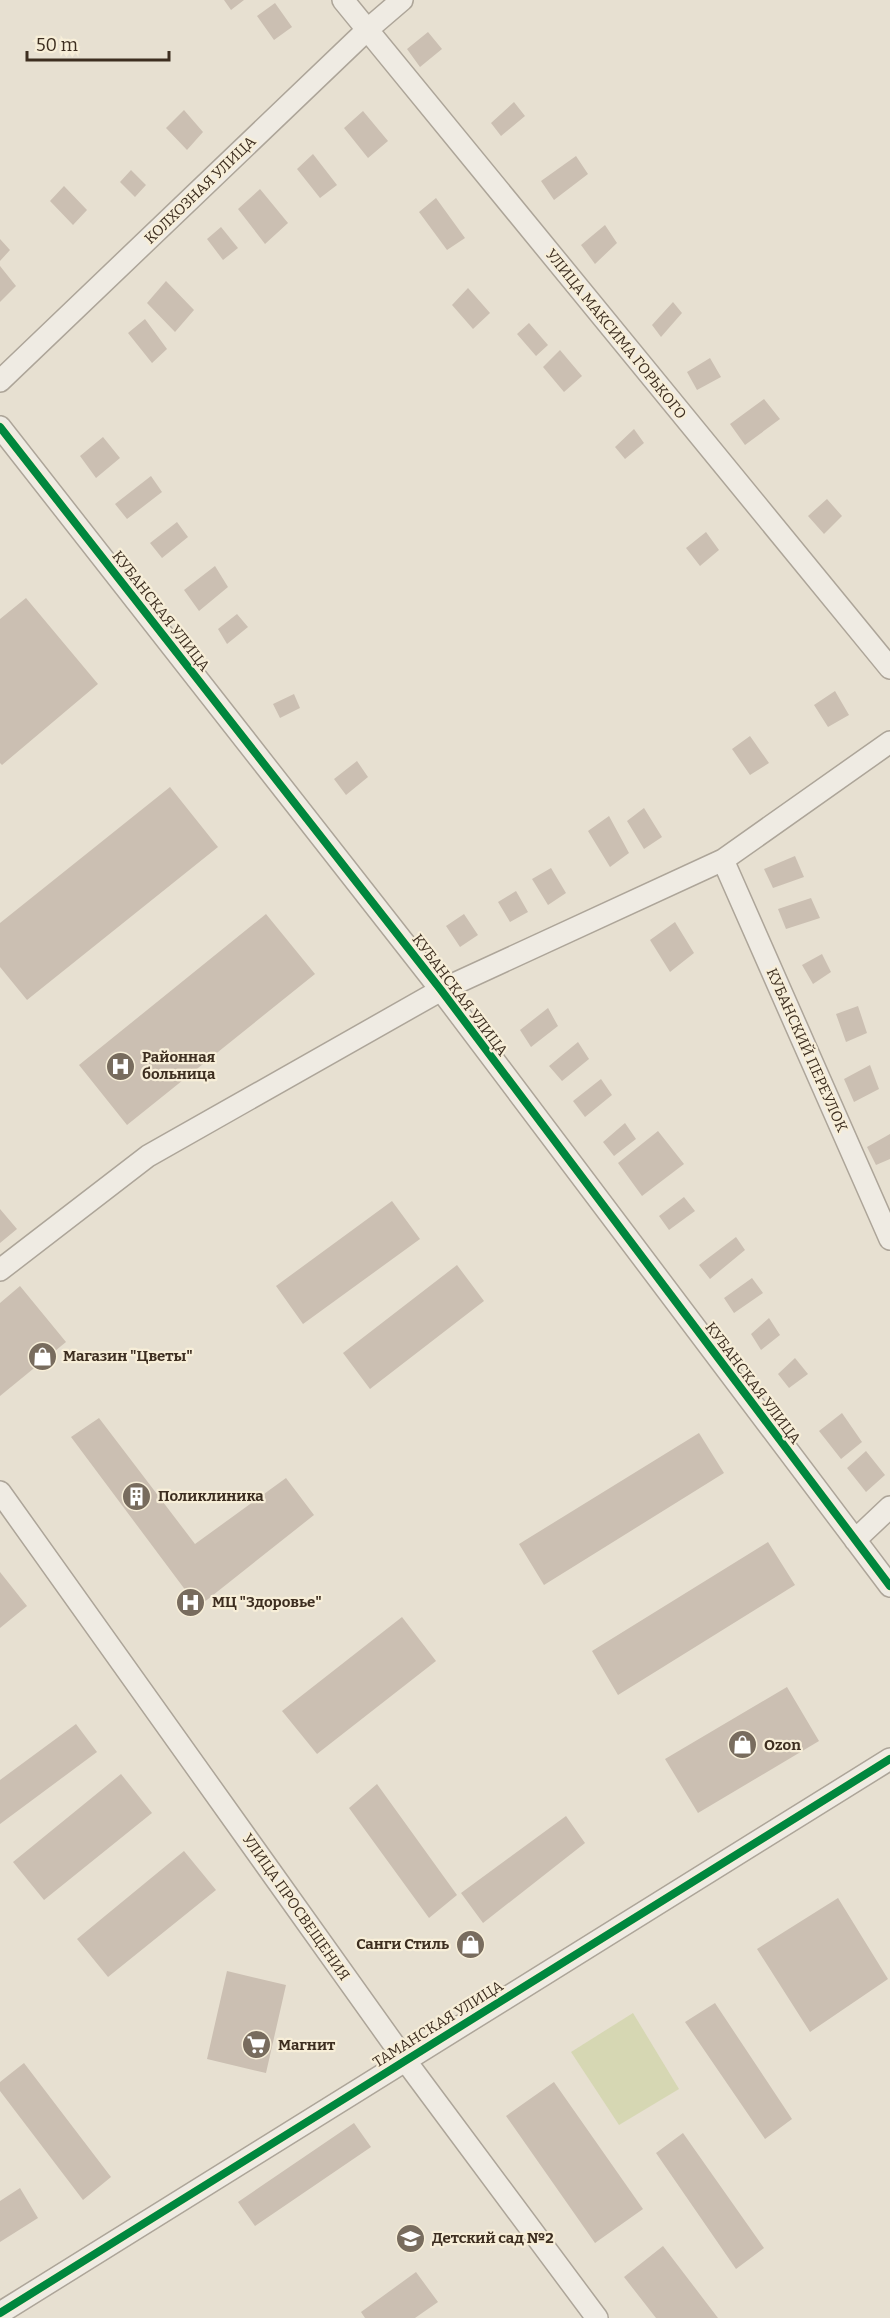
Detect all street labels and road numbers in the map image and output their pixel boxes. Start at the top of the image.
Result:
street label: КОЛХОЗНАЯ УЛИЦА [141,132,260,248]
street label: УЛИЦА МАКСИМА ГОРЬКОГО [542,245,690,423]
street label: КУБАНСКАЯ УЛИЦА [108,547,214,675]
street label: КУБАНСКАЯ УЛИЦА [408,931,512,1060]
street label: КУБАНСКИЙ ПЕРЕУЛОК [763,965,851,1135]
street label: КУБАНСКАЯ УЛИЦА [701,1319,805,1448]
street label: УЛИЦА ПРОСВЕЩЕНИЯ [239,1830,354,1984]
street label: ТАМАНСКАЯ УЛИЦА [370,1976,507,2071]

